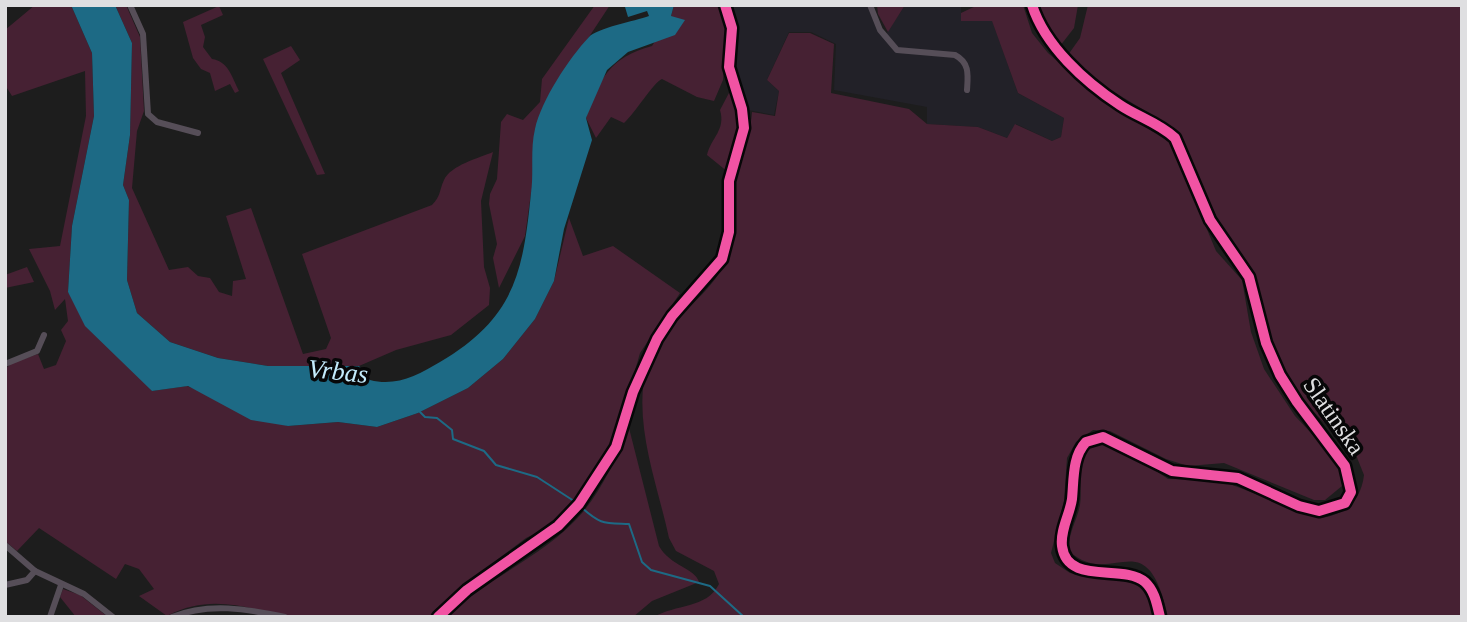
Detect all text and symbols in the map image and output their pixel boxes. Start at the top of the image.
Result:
water label: Vrbas [306,354,369,389]
street label: Slatinska [1298,373,1370,460]

